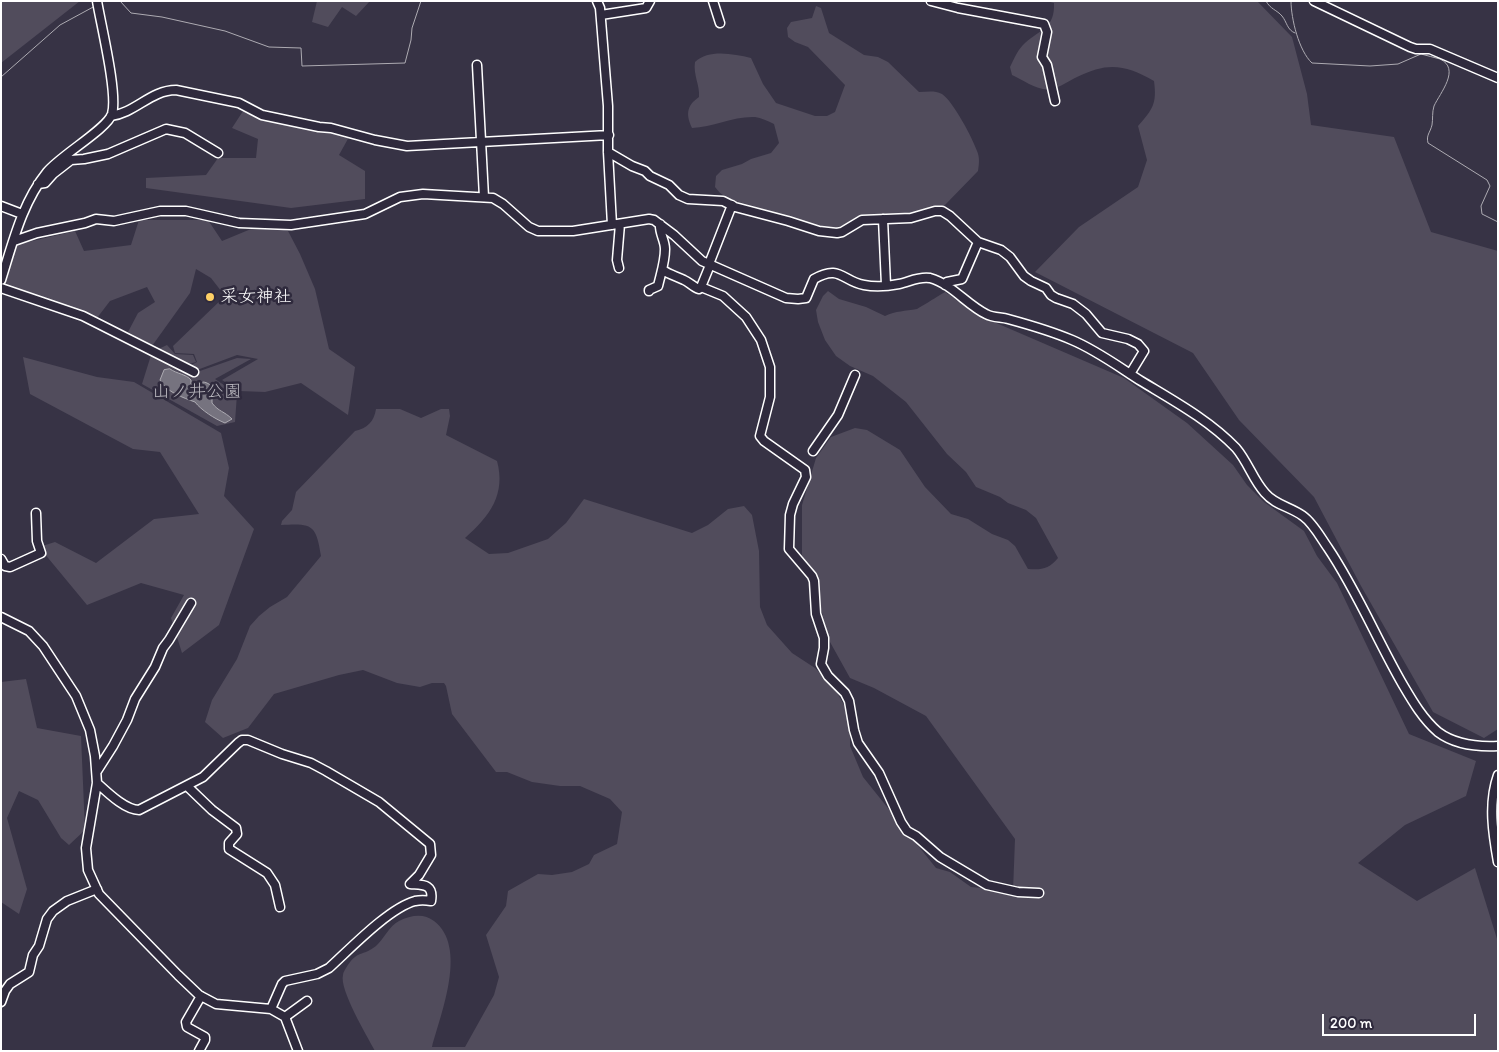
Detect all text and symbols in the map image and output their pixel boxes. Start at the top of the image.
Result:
place label: 采女神社 [220,286,292,308]
marker: 采女神社 [204,291,216,303]
park label: 山ノ井公園 [152,381,242,403]
scale bar [1324,1004,1478,1036]
text: 200 m [1330,1014,1372,1032]

